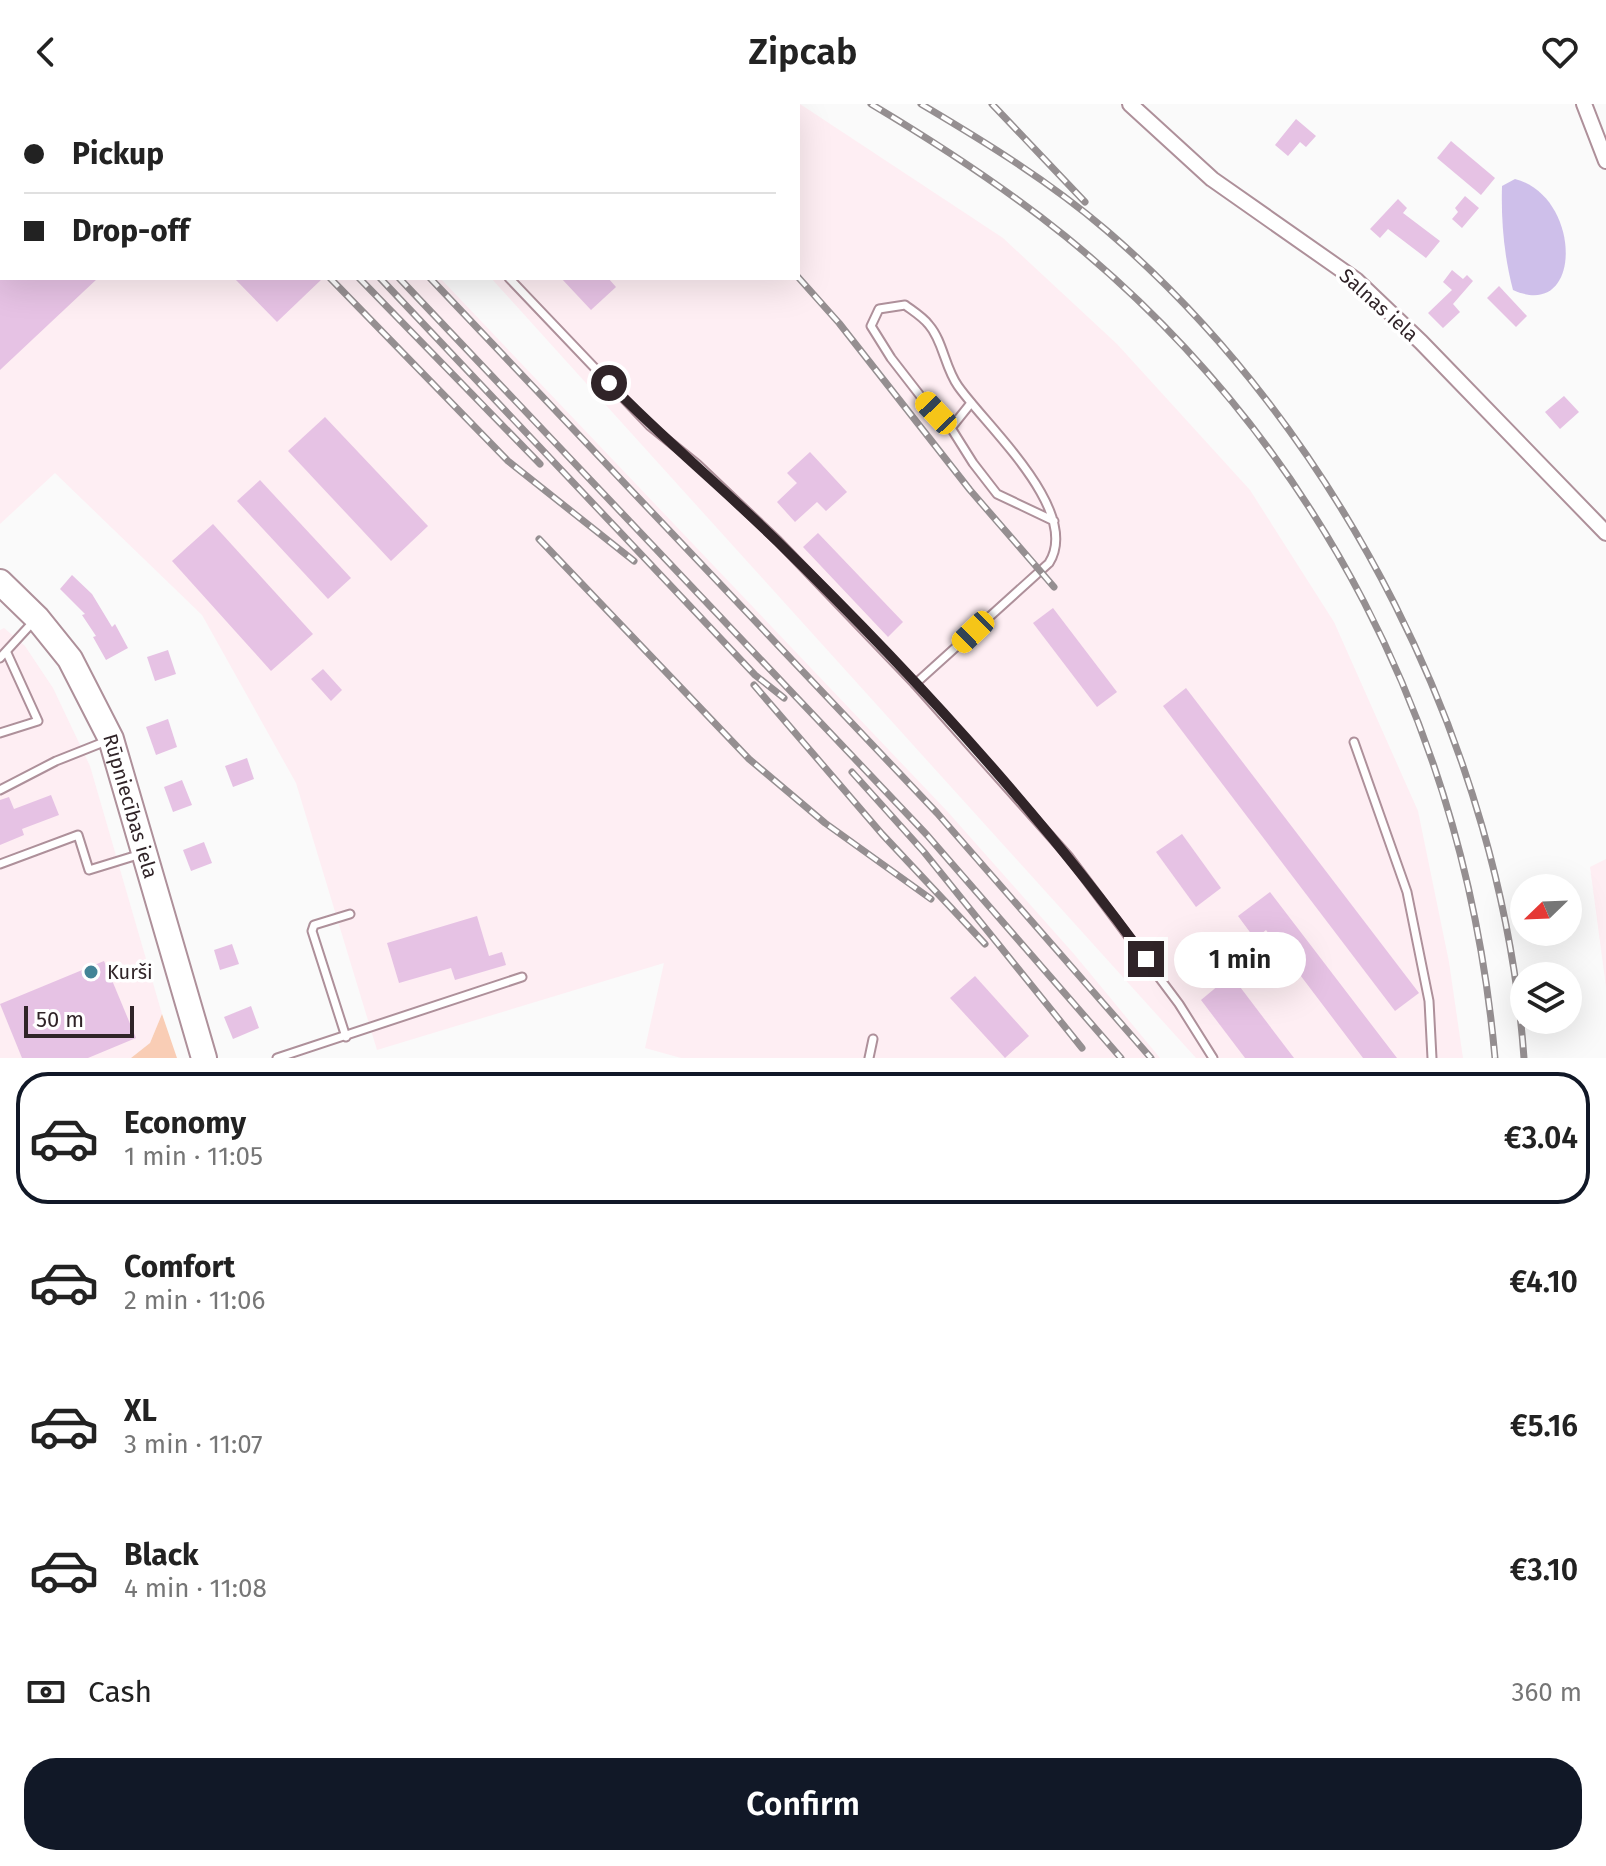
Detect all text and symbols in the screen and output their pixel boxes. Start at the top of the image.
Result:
icon: back [24,30,68,74]
text: Zipcab [748,30,858,74]
icon: heart [1538,30,1582,74]
text: Pickup [72,136,164,172]
text: Drop-off [72,213,189,249]
street label: Salnas iela [1335,263,1423,347]
route start [591,365,627,401]
car [911,387,961,439]
car [947,607,999,657]
street label: Rūpniecības iela [98,731,163,881]
north arrow [1510,874,1582,946]
map controls [1510,874,1582,1034]
callout: 1 min [1174,931,1306,987]
route end [1128,941,1164,977]
text: 1 min [1209,944,1271,975]
place label: Kurši [107,960,153,984]
button: layers [1510,962,1582,1034]
marker: Kurši [82,963,100,981]
scale bar [24,1002,134,1038]
text: 50 m [36,1006,84,1033]
icon: car [28,1102,100,1174]
text: Economy [124,1105,246,1141]
text: €3.04 [1504,1120,1578,1156]
text: 1 min · 11:05 [124,1141,263,1172]
icon: car [28,1246,100,1318]
text: Comfort [124,1249,235,1285]
text: €4.10 [1509,1264,1578,1300]
text: 2 min · 11:06 [124,1285,265,1316]
icon: car [28,1390,100,1462]
text: XL [124,1393,157,1429]
text: €5.16 [1510,1408,1578,1444]
text: 3 min · 11:07 [124,1429,263,1460]
icon: car [28,1534,100,1606]
text: Black [124,1537,199,1573]
text: €3.10 [1510,1552,1578,1588]
text: 4 min · 11:08 [124,1573,267,1604]
icon: cash [24,1670,68,1714]
text: Cash [88,1674,152,1710]
text: 360 m [1511,1677,1582,1708]
button: Confirm [24,1758,1582,1850]

